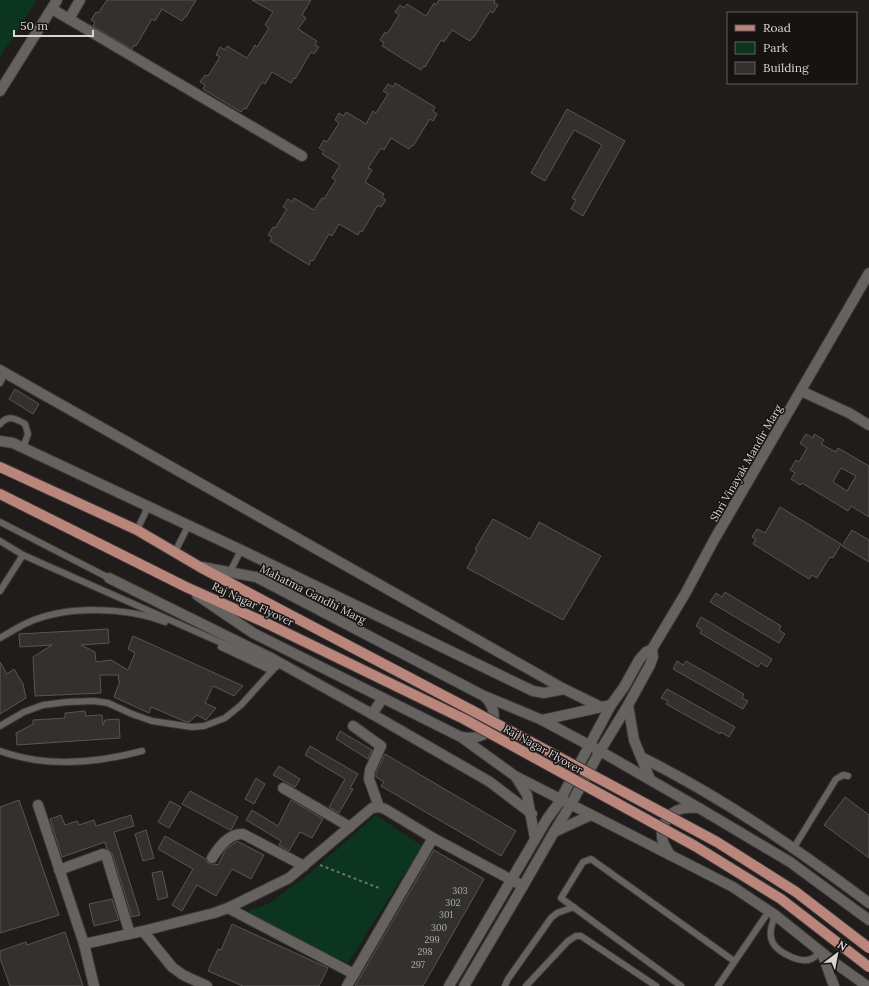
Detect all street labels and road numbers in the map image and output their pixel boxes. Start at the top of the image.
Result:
street label: Shri Vinayak Mandir Marg [707,401,786,524]
street label: Mahatma Gandhi Marg [258,561,369,627]
street label: Raj Nagar Flyover [210,579,297,629]
street label: Raj Nagar Flyover [501,721,586,777]

